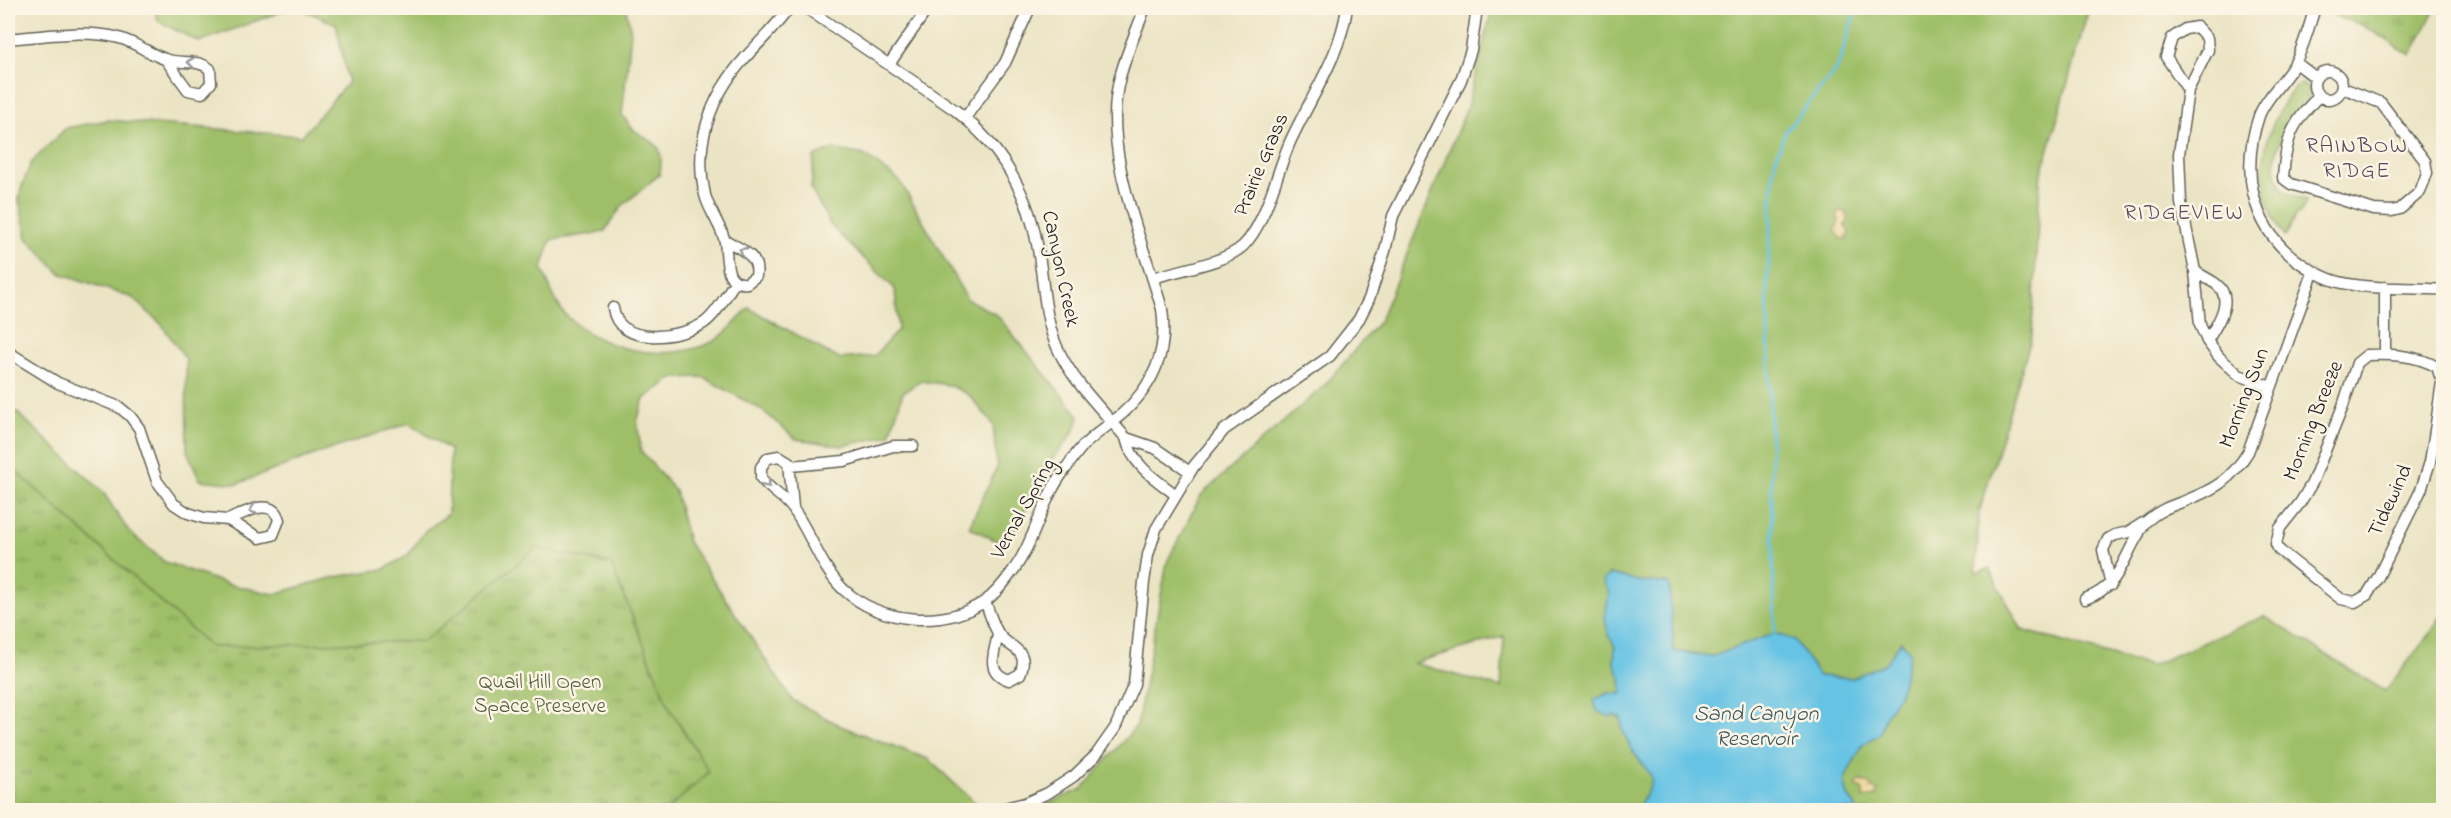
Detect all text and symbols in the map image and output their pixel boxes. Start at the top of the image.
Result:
one-way arrow [186,56,196,69]
street label: Prairie Grass [1227,109,1297,221]
district label: RAINBOW RIDGE [2306,131,2408,188]
district label: RIDGEVIEW [2124,198,2244,230]
street label: Canyon Creek [1031,208,1087,331]
one-way arrow [739,247,749,258]
street label: Morning Sun [2212,344,2280,453]
street label: Morning Breeze [2276,356,2354,486]
street label: Vernal Spring [983,453,1066,567]
street label: Tidewind [2361,460,2421,542]
one-way arrow [760,477,771,488]
one-way arrow [248,503,259,516]
park label: Quail Hill Open Space Preserve [474,668,606,722]
water label: Sand Canyon Reservoir [1694,699,1819,756]

